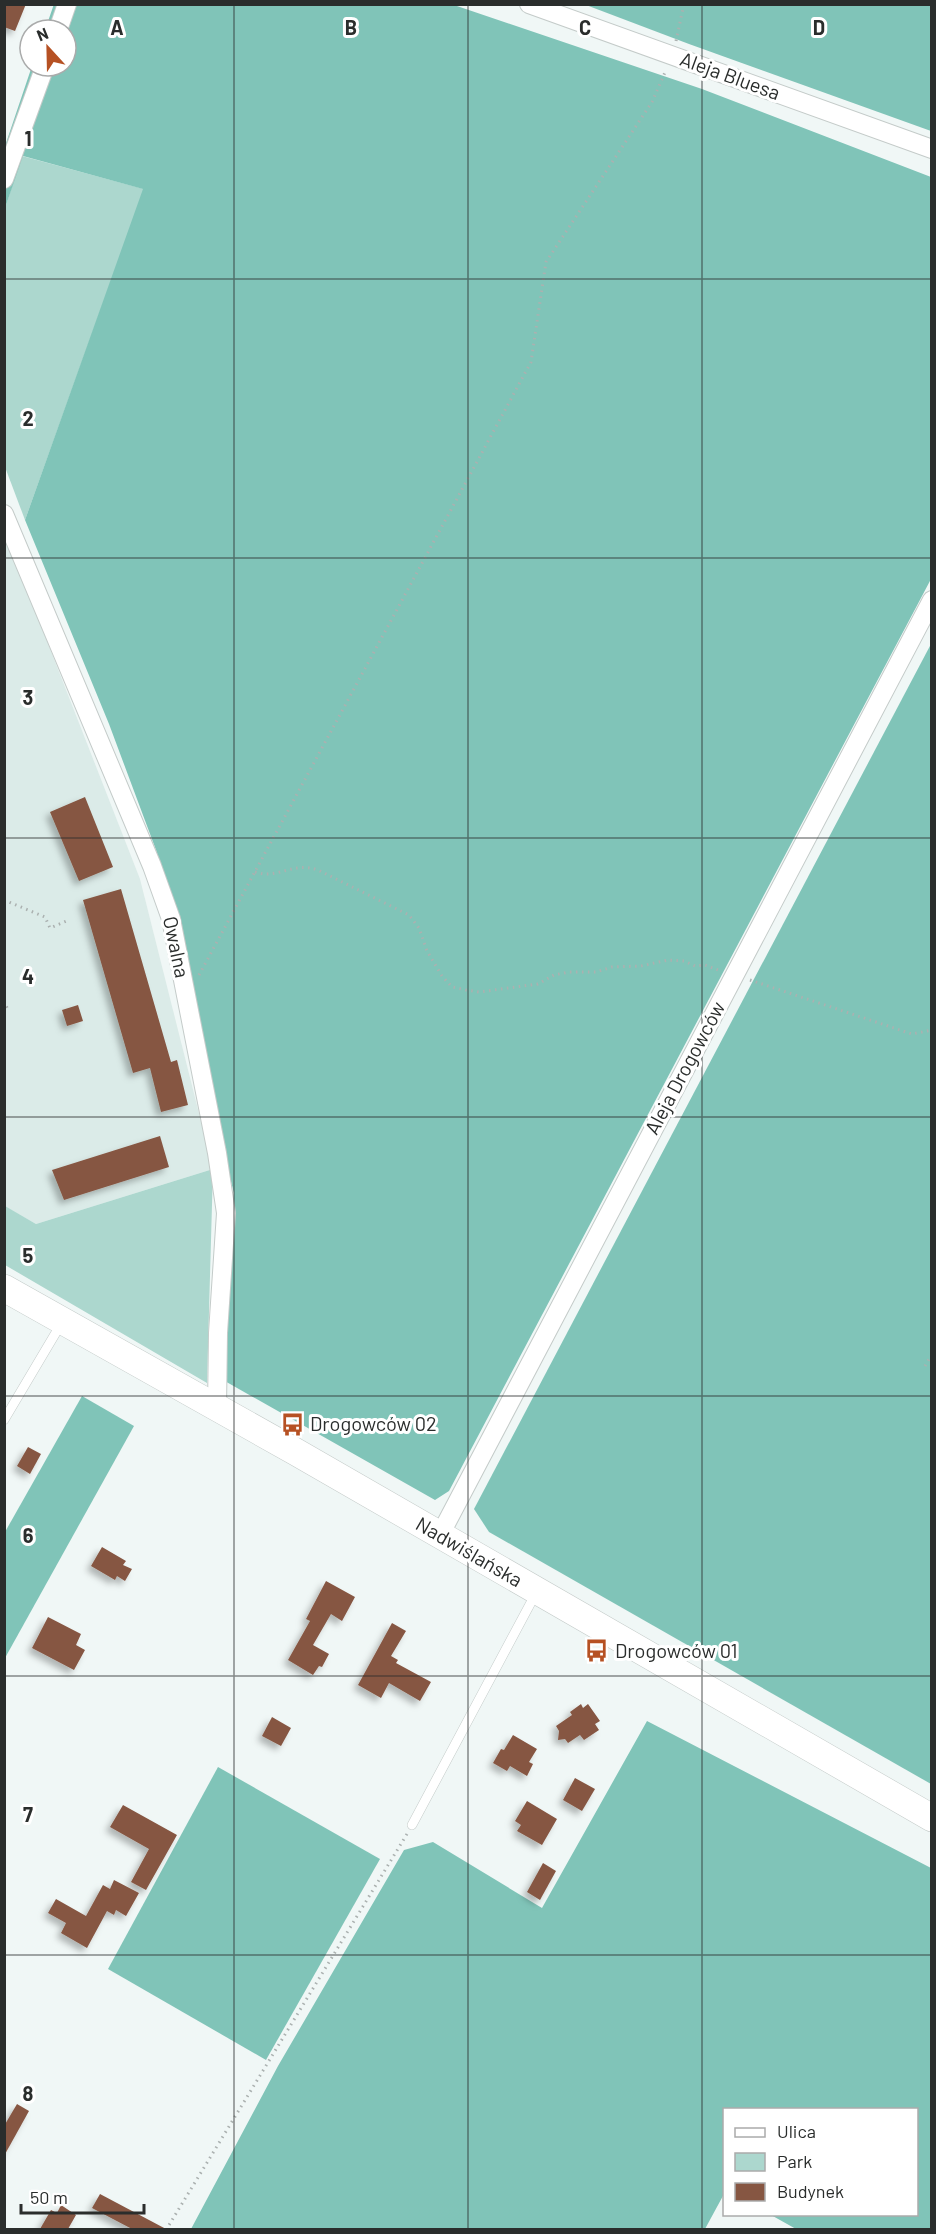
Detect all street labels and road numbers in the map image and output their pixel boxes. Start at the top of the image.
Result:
street label: Aleja Bluesa [677,46,784,104]
street label: Owalna [159,914,195,980]
street label: Aleja Drogowców [639,997,729,1138]
street label: Nadwiślańska [412,1511,527,1591]

